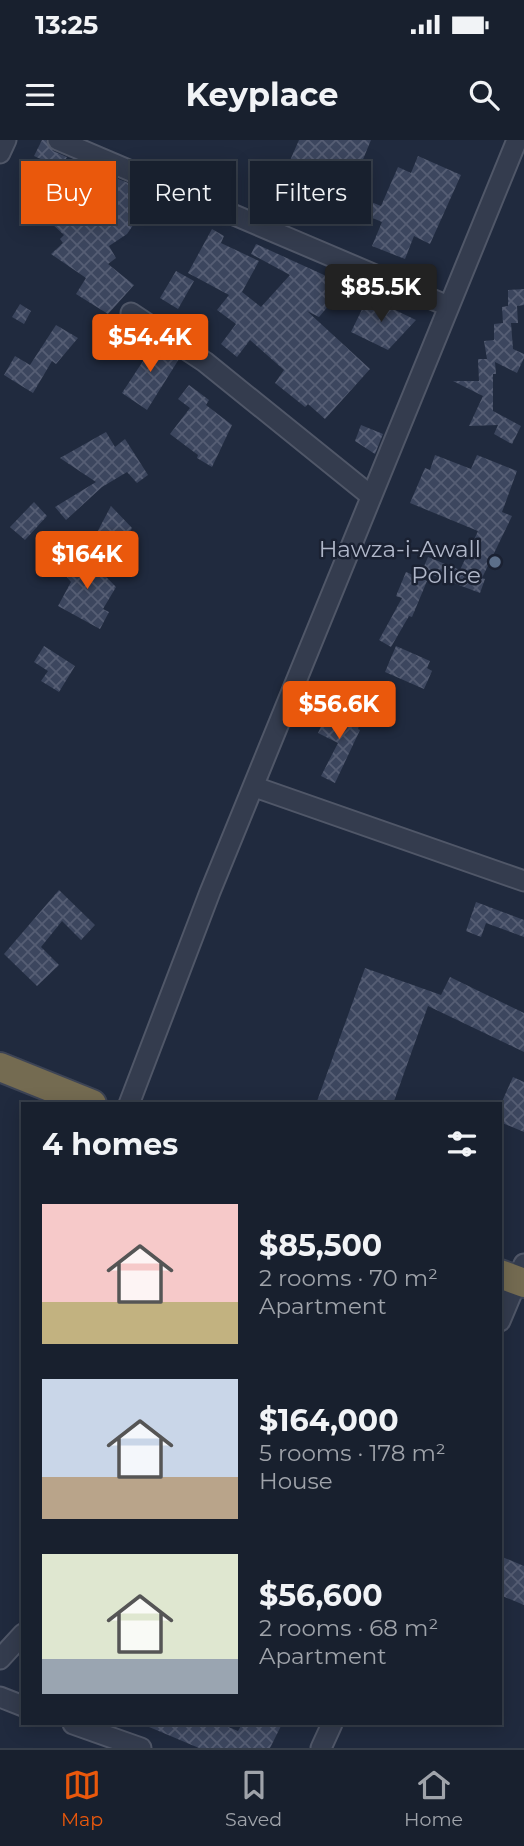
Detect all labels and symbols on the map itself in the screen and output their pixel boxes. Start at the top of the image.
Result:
pin: $85.5K [324,264,438,324]
pin: $54.4K [93,314,207,374]
pin: $164K [38,532,136,591]
place label: Hawza-i-Awall Police [319,535,481,589]
marker: Hawza-i-Awall Police [487,554,503,570]
pin: $56.6K [282,682,396,741]

